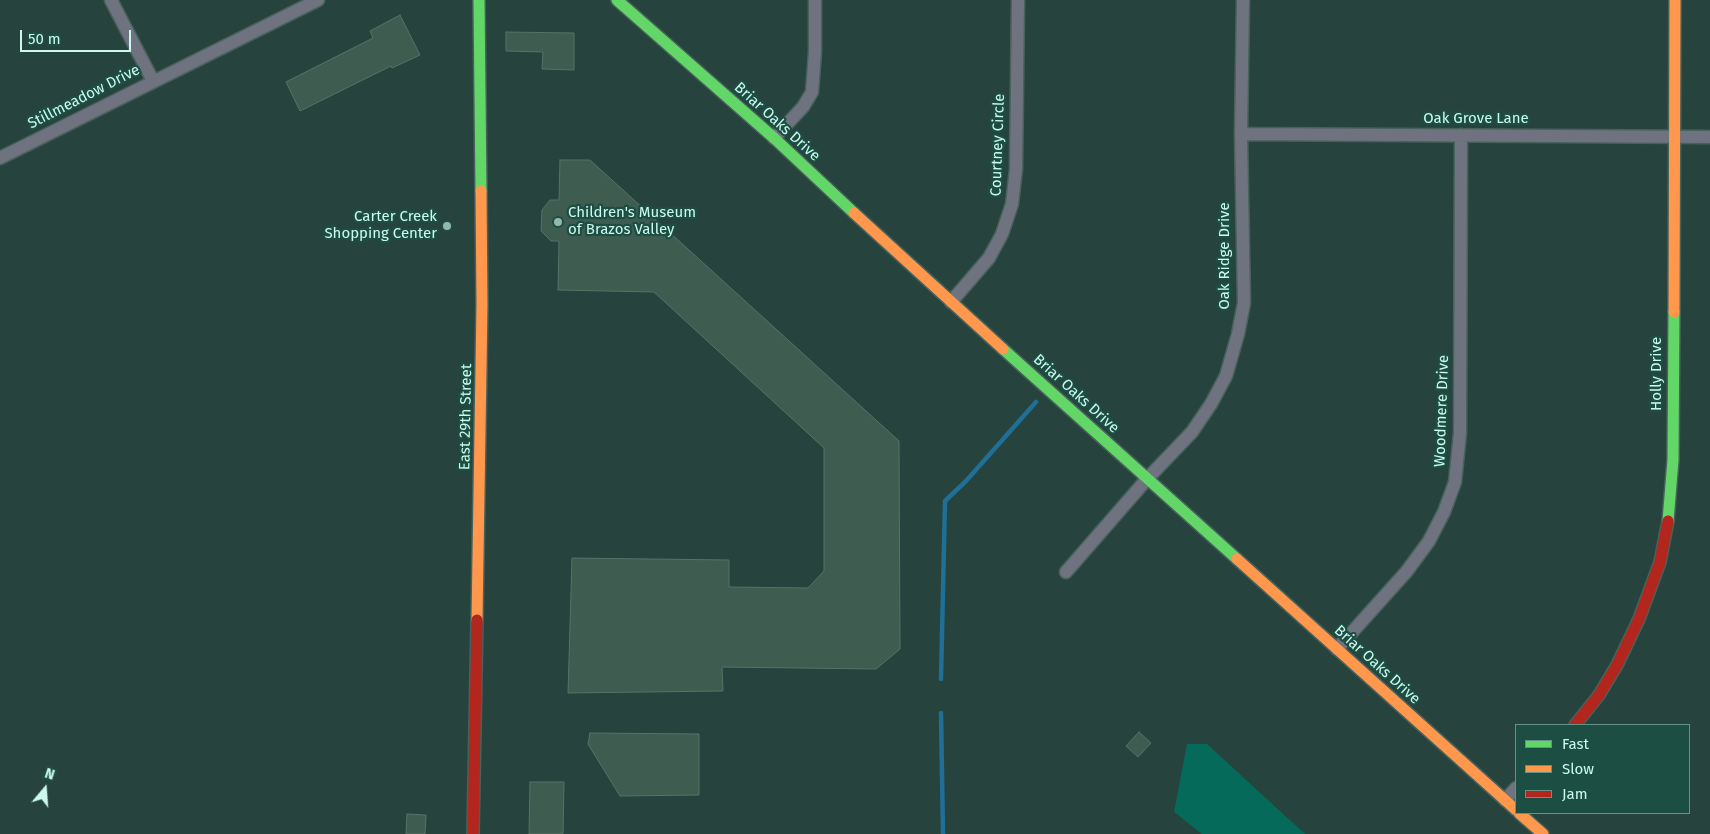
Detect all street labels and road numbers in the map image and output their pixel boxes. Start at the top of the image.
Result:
street label: Stillmeadow Drive [25,61,143,133]
street label: Briar Oaks Drive [730,79,824,165]
street label: Courtney Circle [987,93,1009,197]
street label: Oak Grove Lane [1423,110,1529,128]
street label: Oak Ridge Drive [1216,202,1234,310]
street label: Holly Drive [1648,337,1666,411]
street label: Briar Oaks Drive [1029,351,1123,437]
street label: Woodmere Drive [1431,355,1453,467]
street label: East 29th Street [456,364,476,470]
street label: Briar Oaks Drive [1330,622,1424,708]

